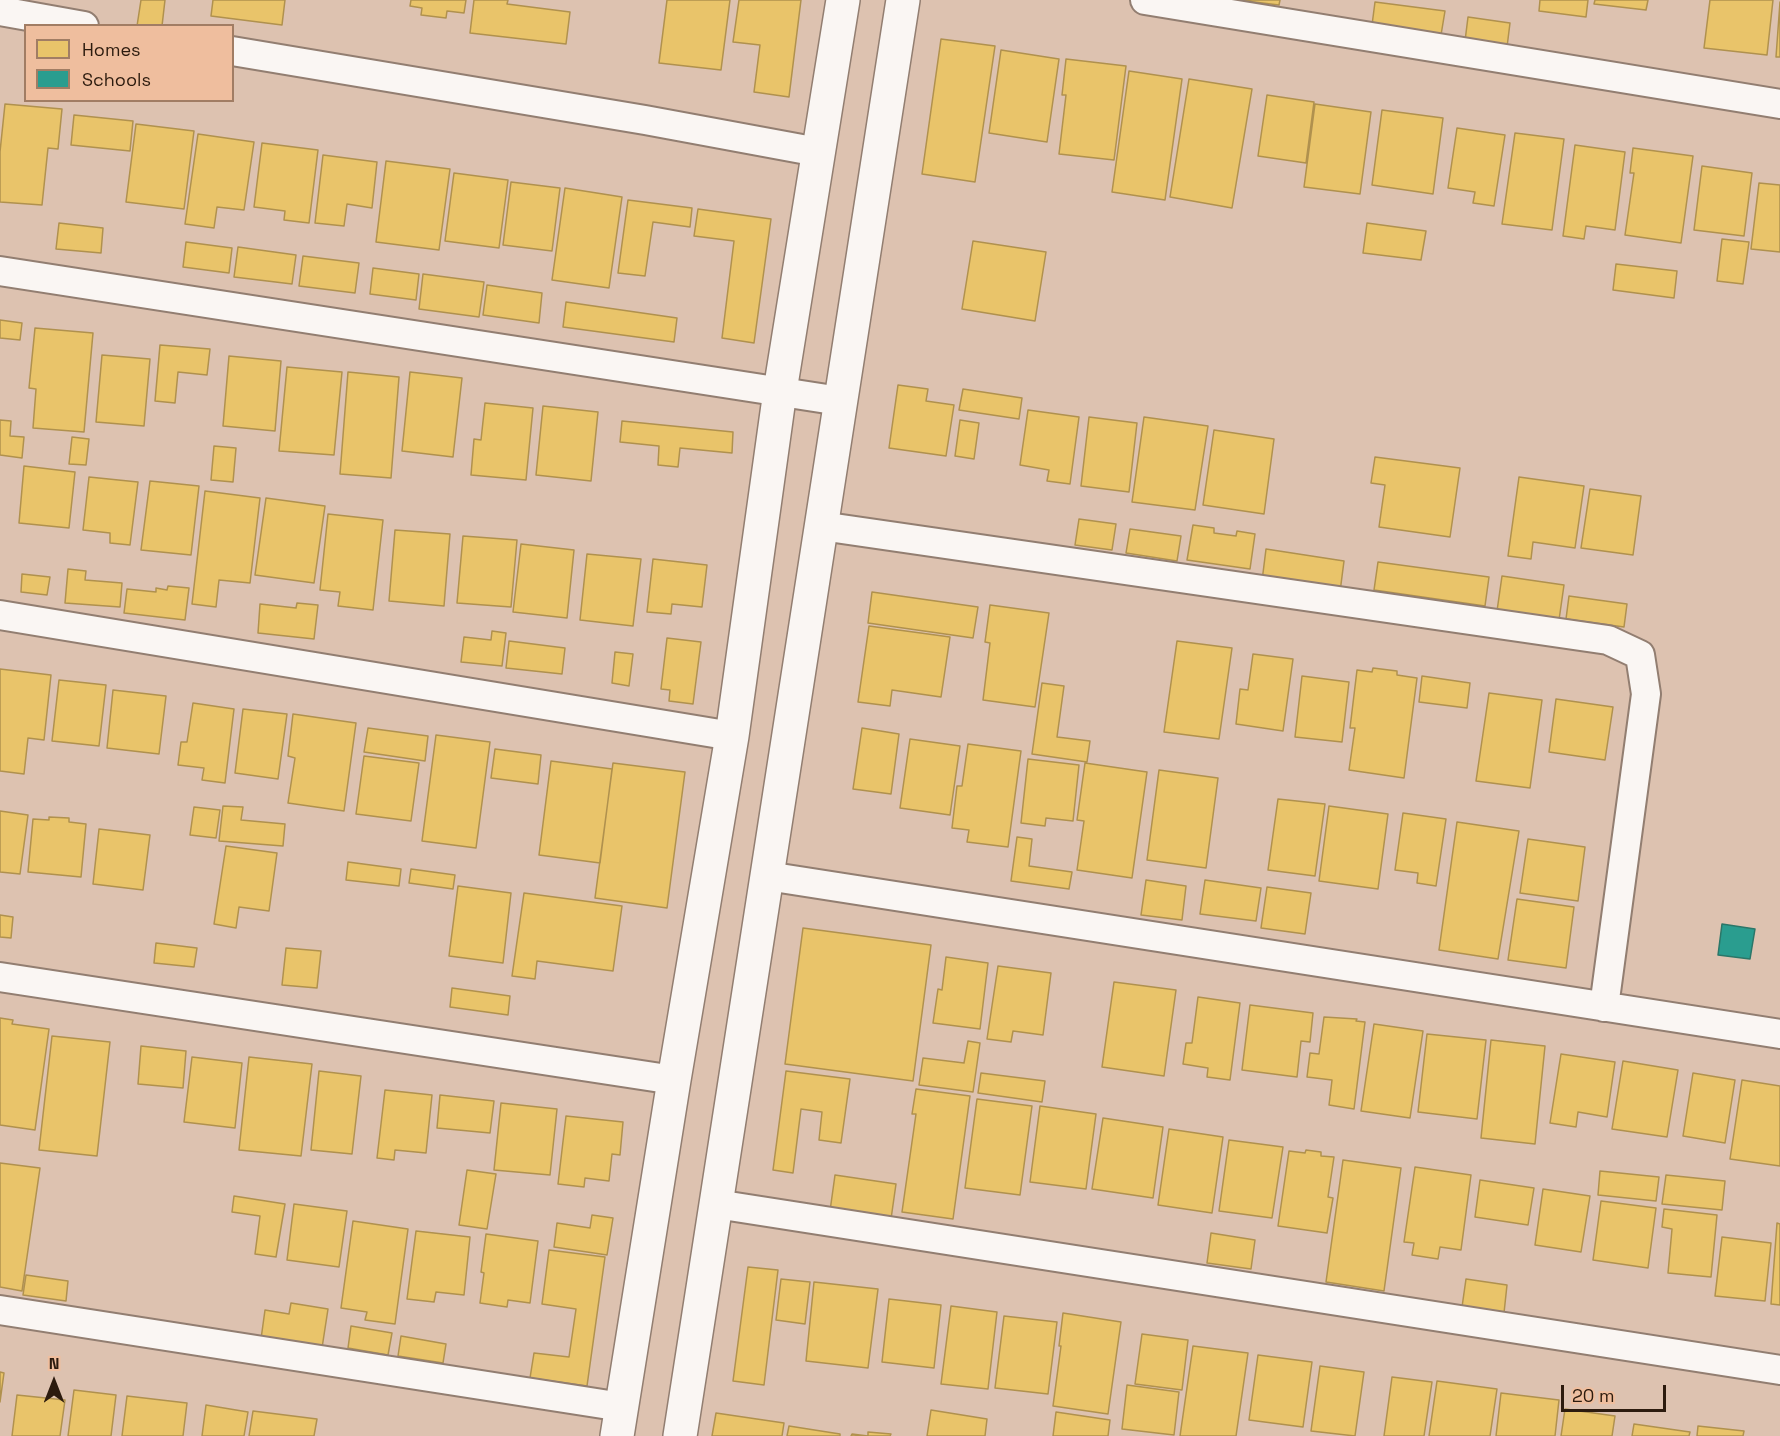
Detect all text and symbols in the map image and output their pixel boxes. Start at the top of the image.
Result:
legend [24,24,234,102]
text: Homes [82,38,141,61]
text: Schools [82,68,151,91]
north arrow [24,1352,84,1412]
text: N [49,1353,59,1374]
scale bar [1564,1373,1669,1411]
text: 20 m [1572,1384,1615,1407]

